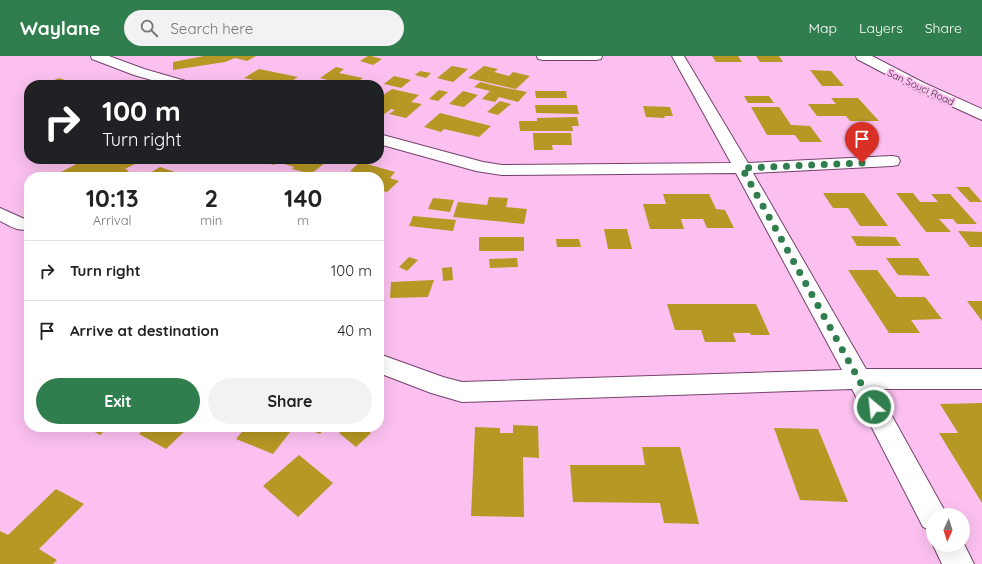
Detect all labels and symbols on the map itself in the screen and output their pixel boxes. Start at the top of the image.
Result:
street label: San Souci Road [885,66,956,109]
pin [845,122,879,163]
position arrow [853,386,895,428]
north arrow [926,508,970,552]

